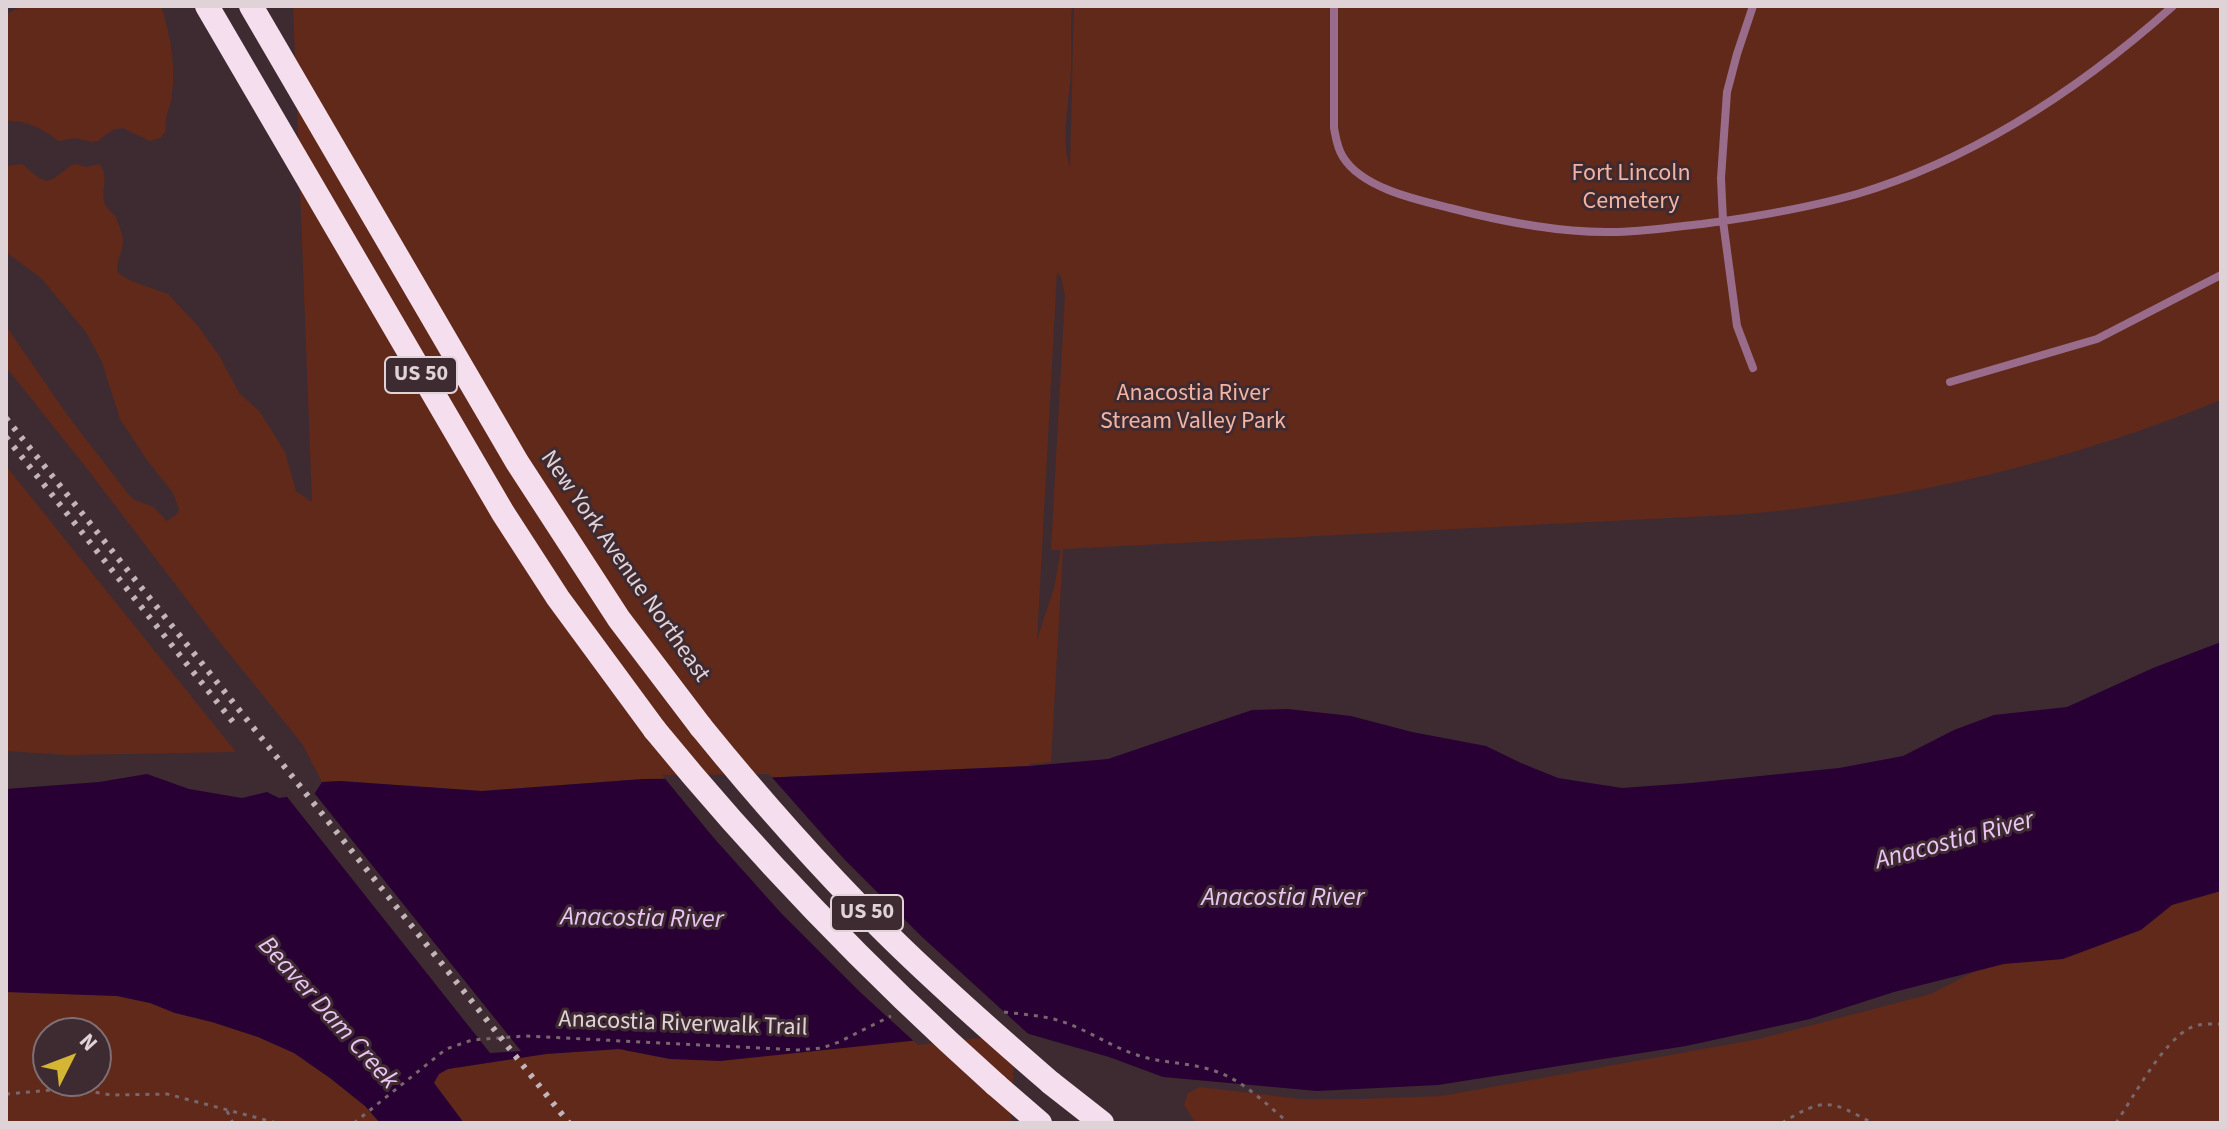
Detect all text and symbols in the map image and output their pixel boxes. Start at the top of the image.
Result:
park label: Fort Lincoln Cemetery [1571,161,1691,217]
road number: US 50 [385,357,457,393]
park label: Anacostia River Stream Valley Park [1100,381,1286,437]
street label: New York Avenue Northeast [533,446,715,688]
water label: Anacostia River [1872,806,2038,878]
water label: Anacostia River [1202,883,1364,915]
road number: US 50 [831,895,903,931]
water label: Anacostia River [560,903,724,937]
water label: Beaver Dam Creek [250,931,404,1097]
street label: Anacostia Riverwalk Trail [558,1006,808,1044]
north arrow [32,1017,112,1097]
text: N [72,1026,105,1058]

